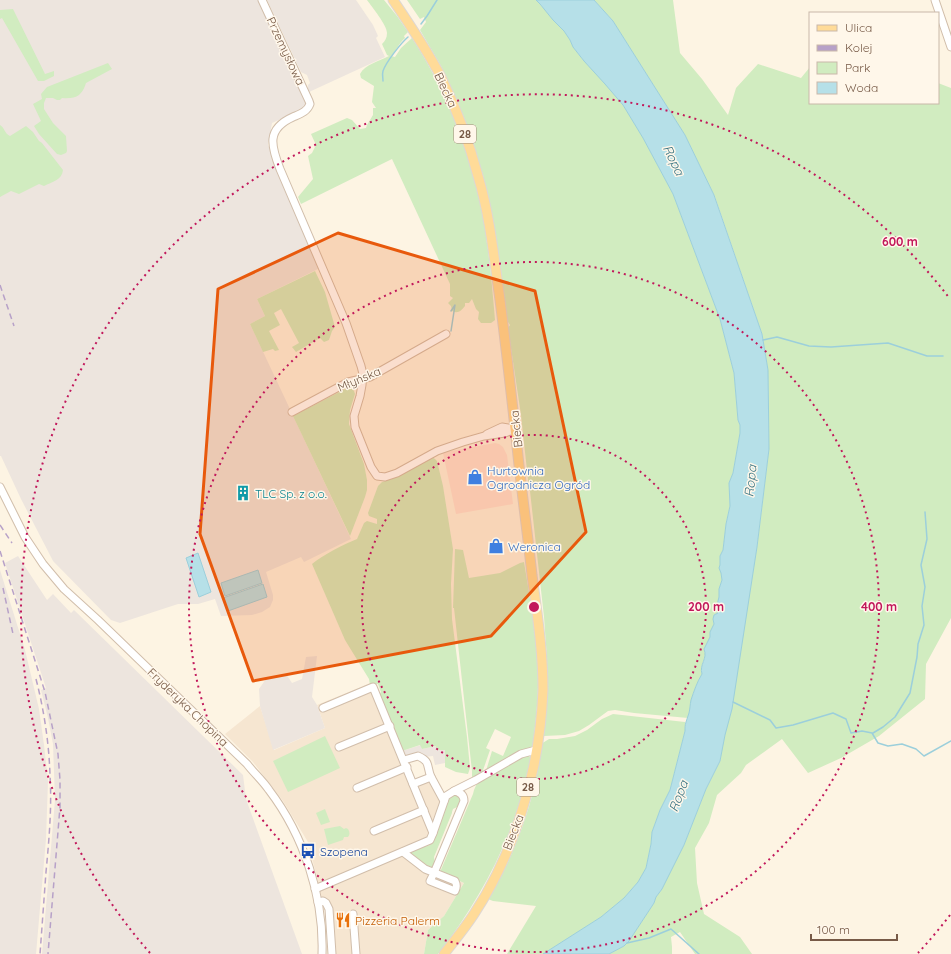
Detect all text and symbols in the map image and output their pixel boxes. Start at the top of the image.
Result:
legend [809,12,939,104]
street label: Przemysłowa [264,14,308,88]
text: Ulica [845,20,872,35]
text: Kolej [845,40,873,55]
text: Park [845,60,870,75]
street label: Biecka [431,70,461,110]
text: Woda [845,80,878,95]
road number: 28 [454,125,476,143]
water label: Ropa [660,142,689,179]
text: 600 m [882,234,918,249]
street label: Młyńska [335,363,383,395]
street label: Biecka [507,410,525,448]
place label: Hurtownia Ogrodnicza Ogród [487,463,590,492]
water label: Ropa [740,463,760,498]
shop icon: Hurtownia Ogrodnicza Ogród [466,468,484,486]
building icon: TLC Sp. z o.o. [234,484,252,502]
place label: TLC Sp. z o.o. [255,486,327,501]
shop icon: Weronica [487,537,505,555]
place label: Weronica [508,539,561,554]
text: 200 m [688,599,724,614]
text: 400 m [861,599,897,614]
centre of rings [527,600,541,614]
street label: Fryderyka Chopina [145,665,231,749]
water label: Ropa [665,777,692,814]
road number: 28 [517,778,539,796]
street label: Biecka [499,812,527,852]
bus stop icon: Szopena [299,842,317,860]
place label: Szopena [320,844,368,859]
restaurant icon: Pizzeria Palerm [334,911,352,929]
place label: Pizzeria Palerm [355,913,440,928]
scale bar [811,916,897,942]
text: 100 m [817,922,850,937]

